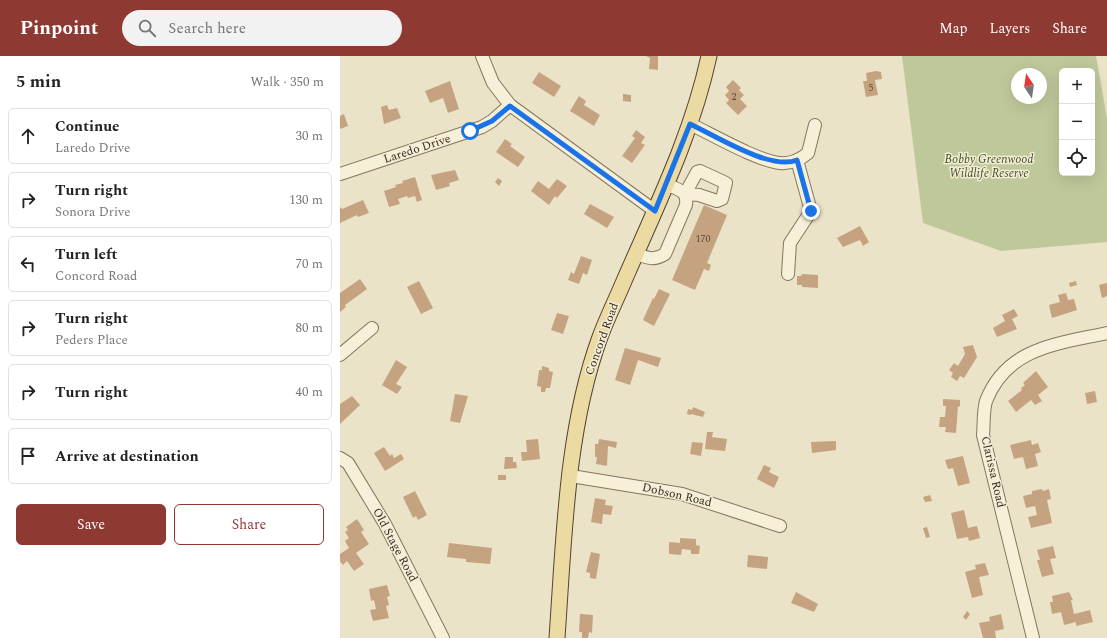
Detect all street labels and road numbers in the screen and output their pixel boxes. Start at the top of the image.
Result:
street label: Laredo Drive [381,129,453,169]
street label: Concord Road [580,300,624,378]
street label: Clarissa Road [976,434,1011,510]
street label: Dobson Road [640,478,714,512]
street label: Old Stage Road [367,504,423,586]

